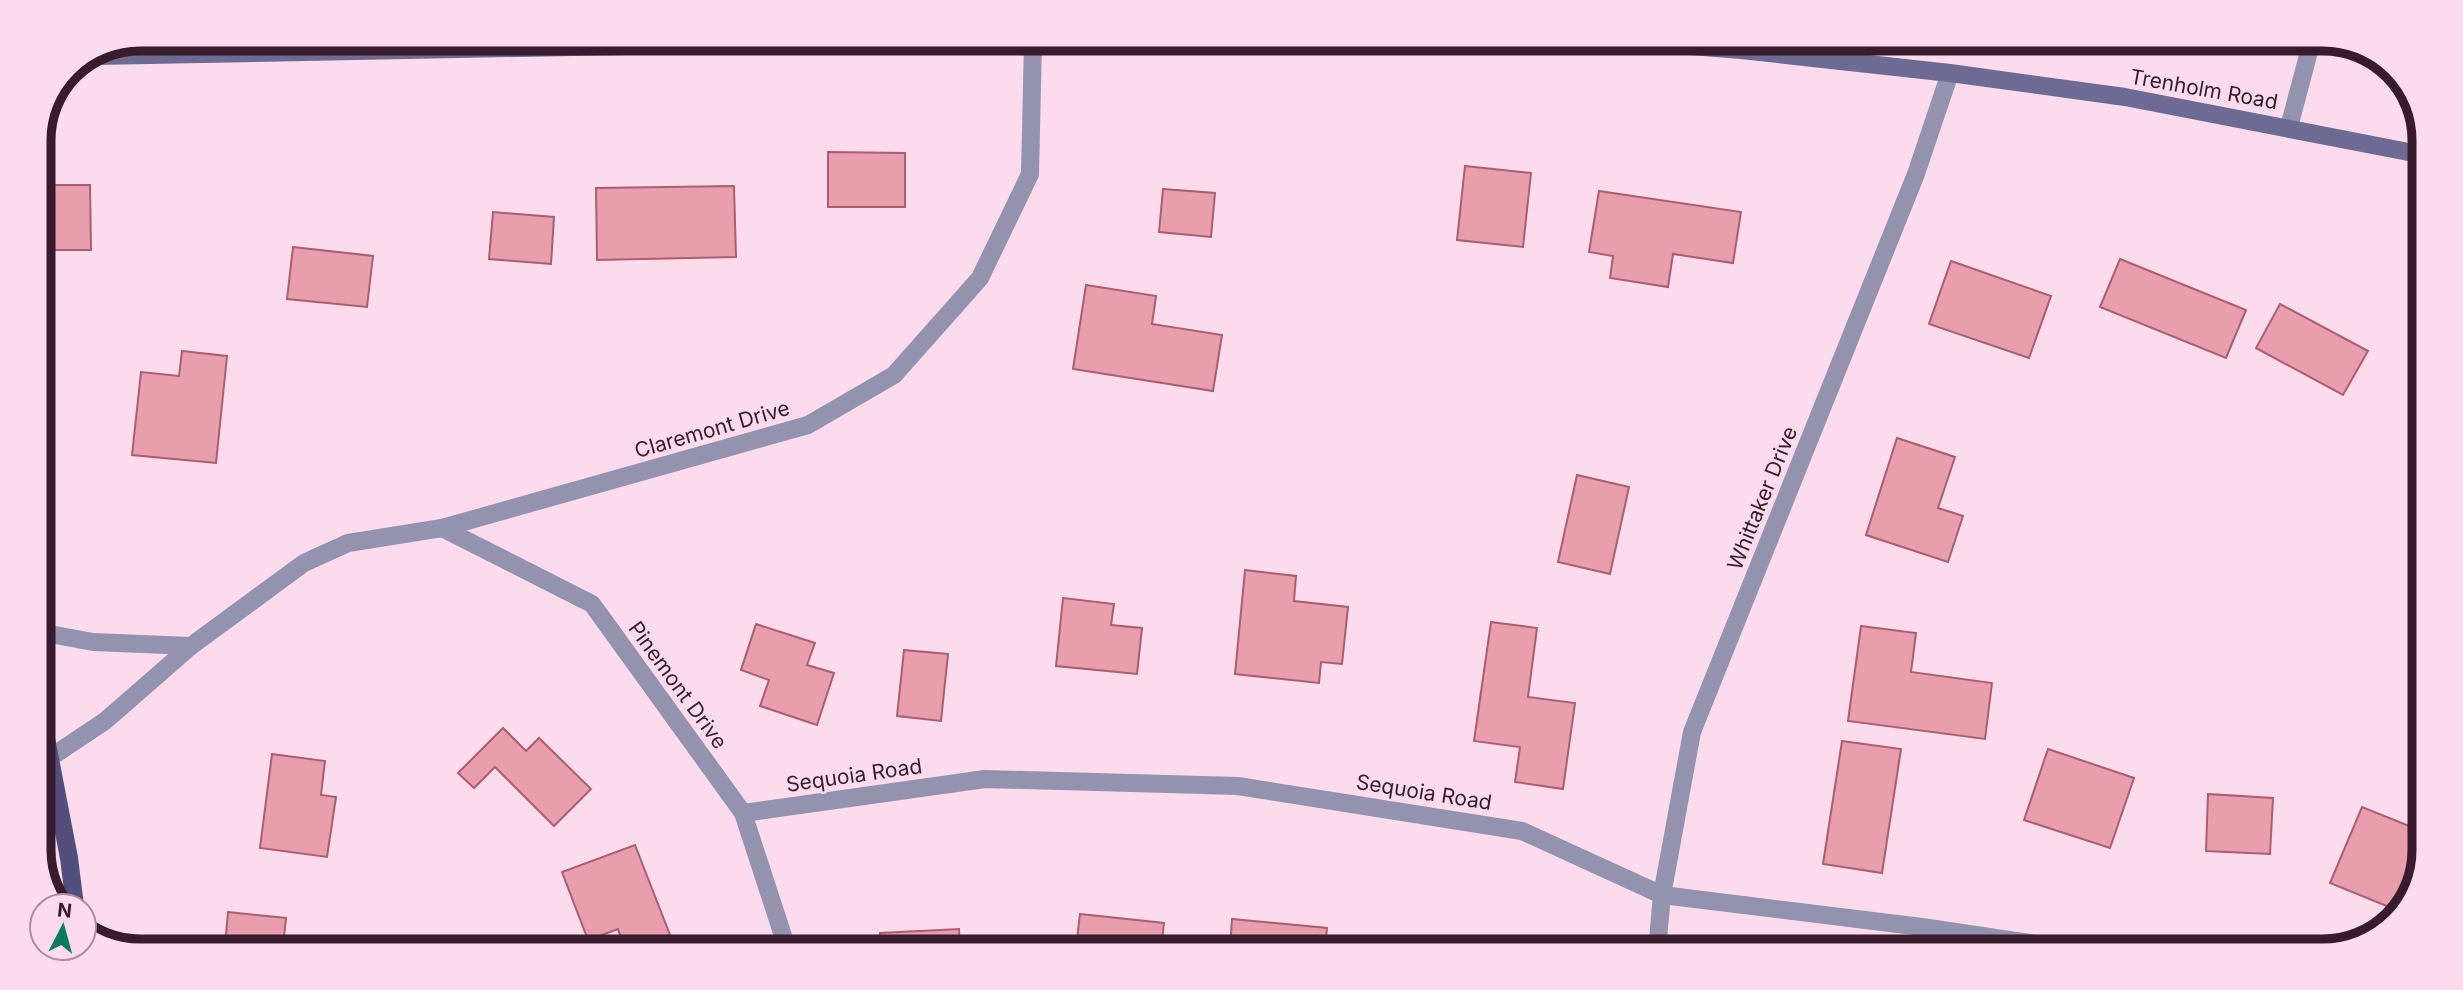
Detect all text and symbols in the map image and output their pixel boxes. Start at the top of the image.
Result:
street label: Trenholm Road [2128,64,2280,114]
street label: Claremont Drive [632,395,792,463]
street label: Whittaker Drive [1722,423,1802,573]
street label: Pinemont Drive [623,616,733,754]
street label: Sequoia Road [784,753,924,797]
street label: Sequoia Road [1354,769,1494,815]
north arrow [28,892,98,962]
text: N [56,898,73,923]

